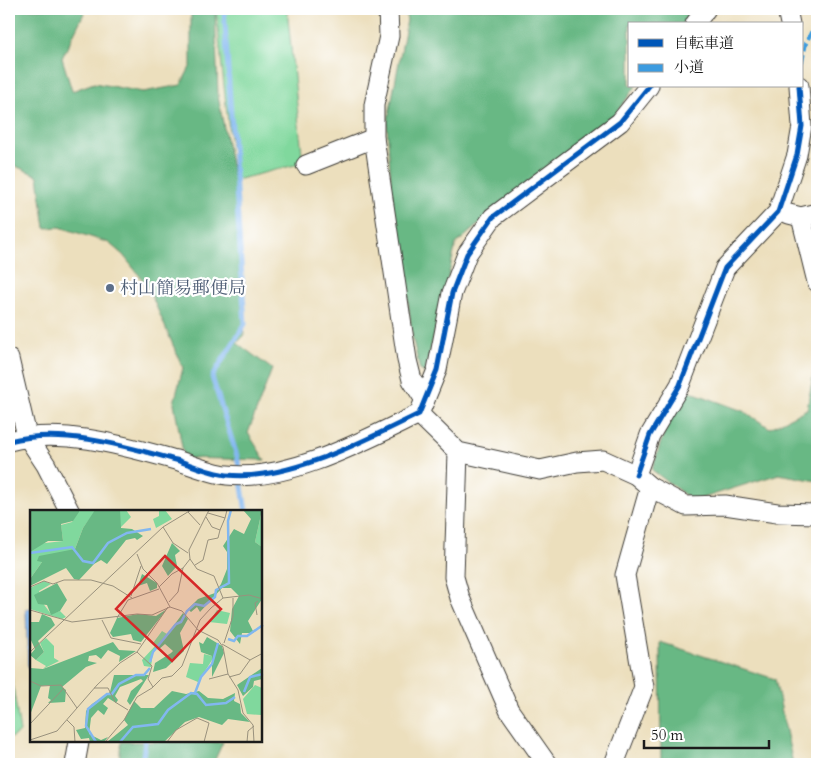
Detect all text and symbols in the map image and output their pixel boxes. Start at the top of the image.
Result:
legend [628,22,804,88]
text: 自転車道 [674,33,734,53]
text: 小道 [674,57,704,77]
place label: 村山簡易郵便局 [120,276,246,301]
marker: 村山簡易郵便局 [104,282,116,294]
inset map [30,510,262,743]
scale bar [644,718,768,750]
text: 50 m [651,725,683,745]

